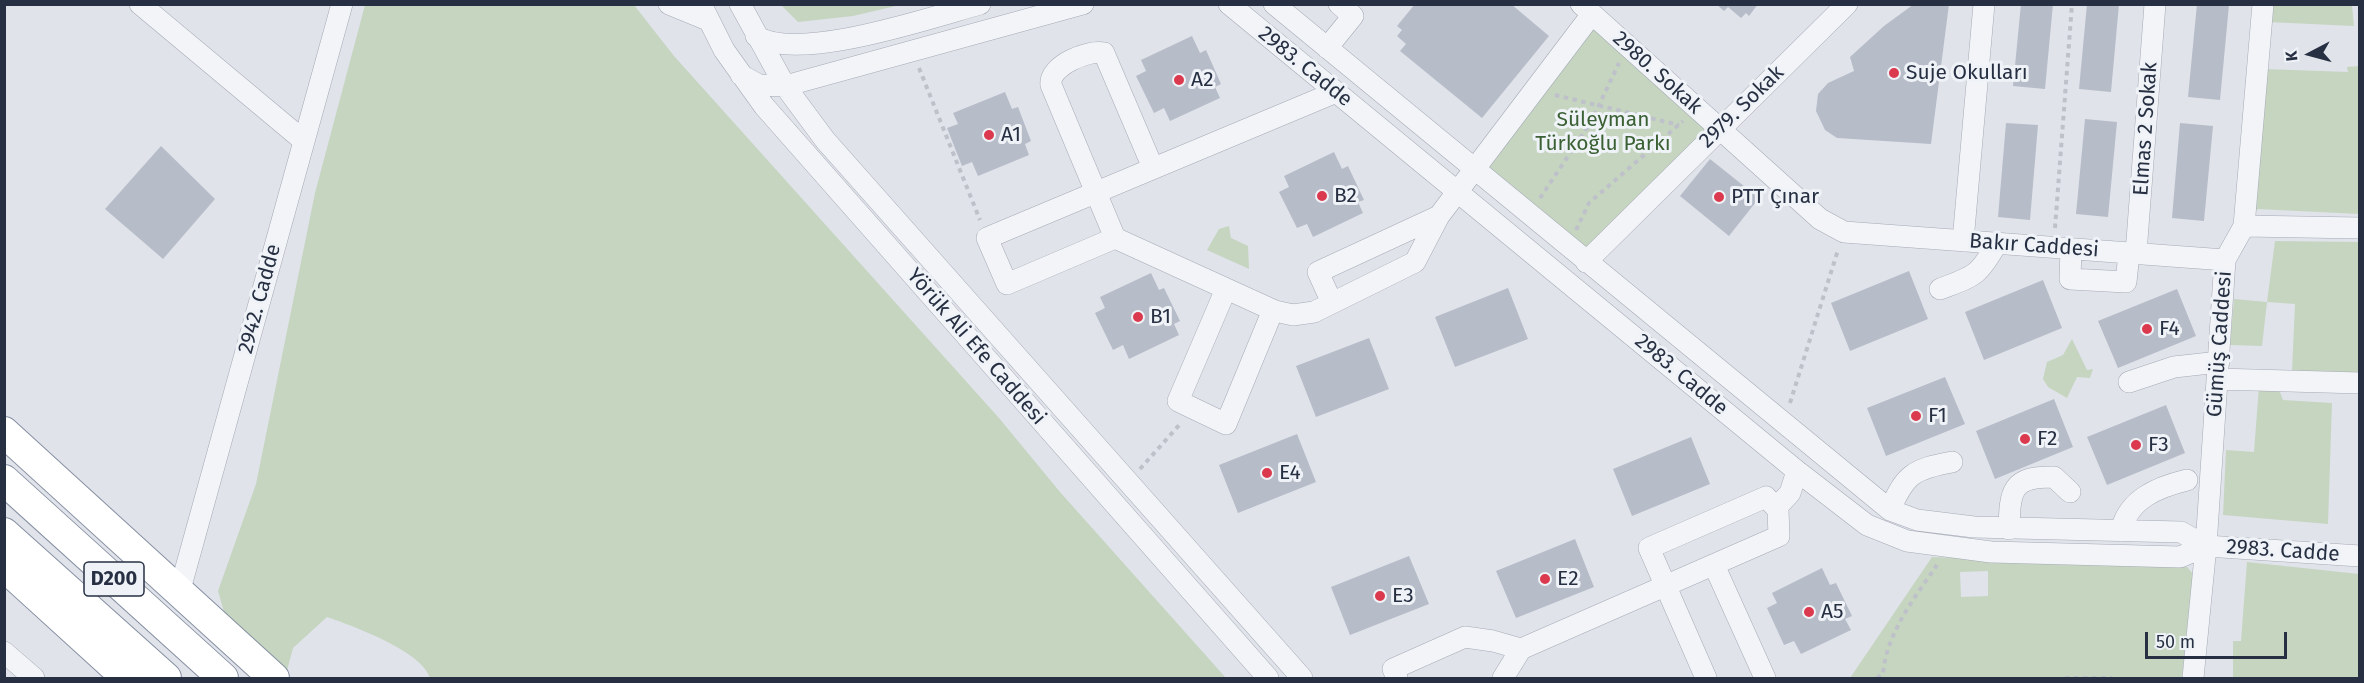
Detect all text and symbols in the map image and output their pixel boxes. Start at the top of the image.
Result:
street label: 2983. Cadde [1253,22,1357,112]
north arrow [2280,24,2340,84]
street label: 2980. Sokak [1607,26,1707,120]
text: K [2282,50,2302,62]
street label: 2979. Sokak [1694,60,1790,154]
place label: Suje Okulları [1906,60,2028,86]
street label: Elmas 2 Sokak [2129,61,2163,197]
marker: Suje Okulları [1887,66,1901,80]
place label: A2 [1191,67,1214,93]
marker: A2 [1172,73,1186,87]
park label: Süleyman Türkoğlu Parkı [1535,107,1671,157]
place label: A1 [1001,122,1021,148]
marker: A1 [982,128,996,142]
place label: B2 [1334,183,1357,209]
place label: PTT Çınar [1731,184,1819,210]
marker: B2 [1315,189,1329,203]
marker: PTT Çınar [1712,190,1726,204]
street label: Bakır Caddesi [1968,229,2100,263]
street label: 2942. Cadde [233,242,287,356]
street label: Yörük Ali Efe Caddesi [901,264,1051,430]
street label: Gümüş Caddesi [2202,270,2238,418]
place label: B1 [1150,304,1171,330]
marker: B1 [1131,310,1145,324]
place label: F4 [2159,316,2180,342]
marker: F4 [2140,322,2154,336]
street label: 2983. Cadde [1629,329,1733,421]
place label: F1 [1928,403,1947,429]
marker: F1 [1909,409,1923,423]
place label: F2 [2037,426,2057,452]
marker: F2 [2018,432,2032,446]
place label: F3 [2148,432,2169,458]
marker: F3 [2129,438,2143,452]
place label: E4 [1279,460,1301,486]
marker: E4 [1260,466,1274,480]
street label: 2983. Cadde [2226,534,2340,568]
road number: D200 [84,562,144,596]
place label: E2 [1557,566,1579,592]
marker: E2 [1538,572,1552,586]
place label: E3 [1392,583,1414,609]
marker: E3 [1373,589,1387,603]
place label: A5 [1821,599,1844,625]
marker: A5 [1802,605,1816,619]
scale bar [2148,620,2290,658]
text: 50 m [2156,631,2195,653]

